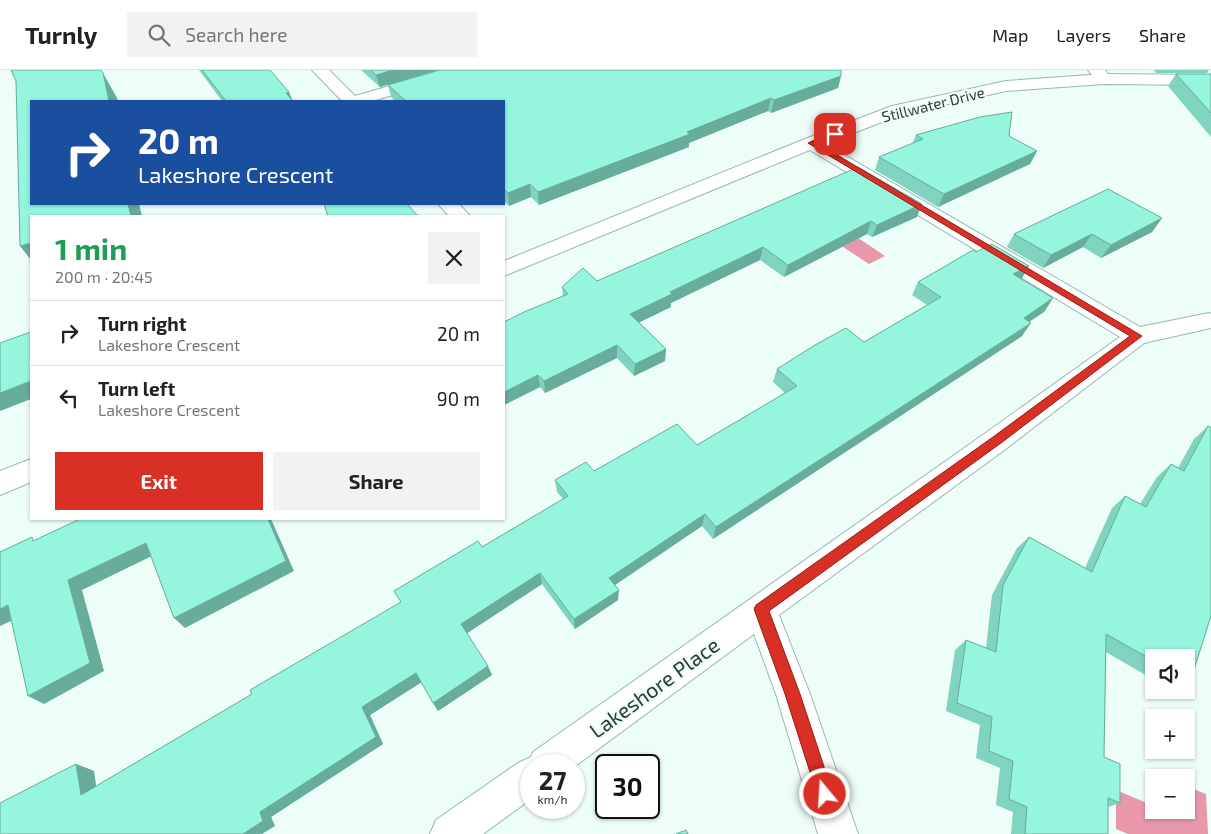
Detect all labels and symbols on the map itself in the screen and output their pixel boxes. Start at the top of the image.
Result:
street label: Stillwater Drive [880,83,986,125]
pin [814,113,856,155]
street label: Lakeshore Place [584,632,724,742]
speed limit sign: 30 [595,754,660,819]
position arrow [798,767,850,819]

